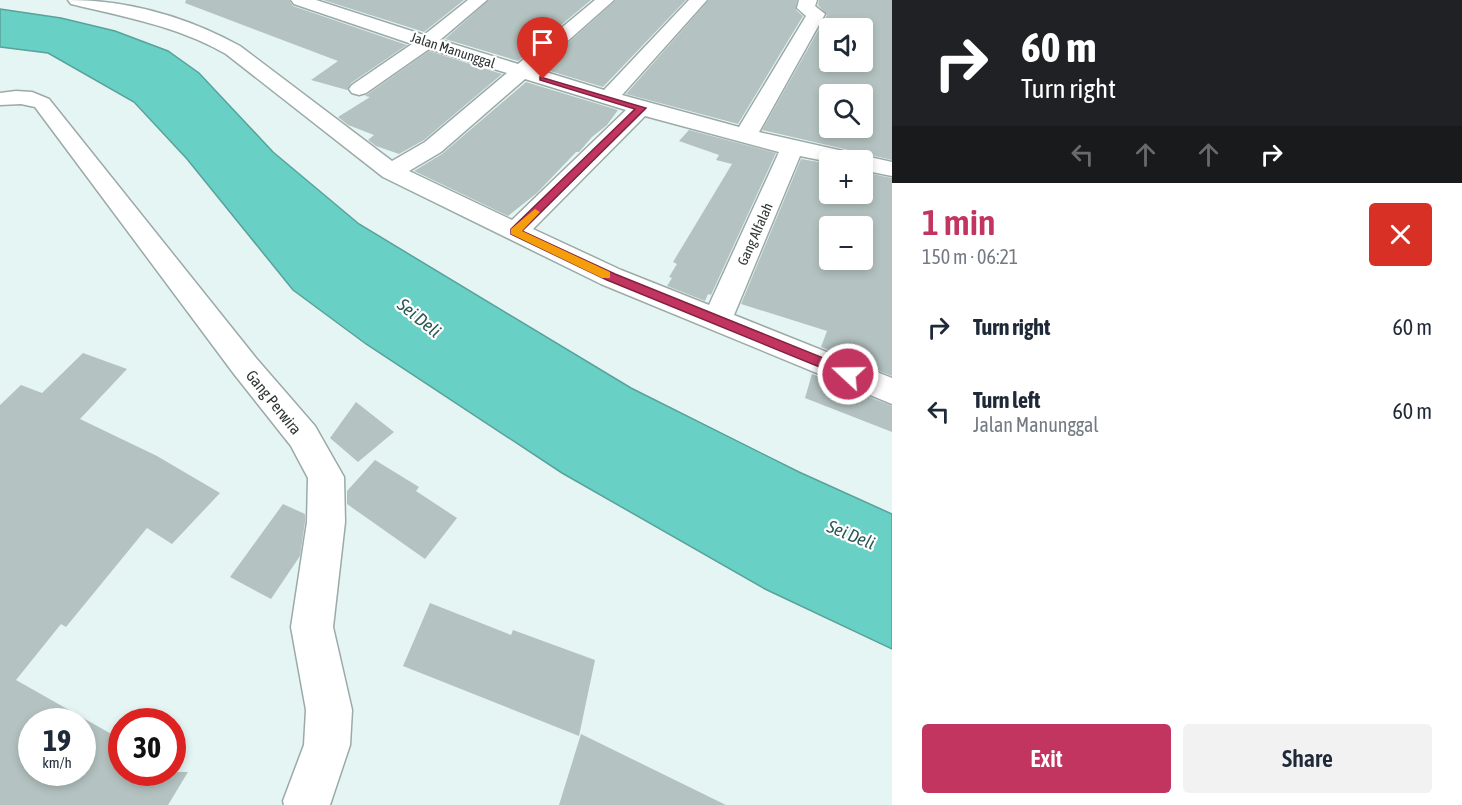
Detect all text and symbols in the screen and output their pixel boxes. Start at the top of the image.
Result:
pin [517,17,568,79]
map controls [819,18,873,270]
button: sound [819,18,873,72]
text: 60 m [1021,23,1096,71]
icon: right [922,24,1000,102]
icon: arrive [526,26,559,59]
street label: Jalan Manunggal [409,29,498,71]
text: Turn right [1021,73,1116,104]
button: search [819,84,873,138]
icon: left [1066,138,1099,171]
icon: ahead [1129,138,1162,171]
icon: ahead [1192,138,1225,171]
icon: right [1255,138,1288,171]
button: + [819,150,873,204]
street label: Gang Alfalah [734,200,776,268]
text: 1 min [922,201,996,243]
button: close [1369,203,1432,266]
button: − [819,216,873,270]
text: 150 m · 06:21 [922,245,1018,268]
water label: Sei Deli [393,293,445,341]
icon: right [922,311,955,344]
text: Turn right [973,314,1050,340]
text: 60 m [1392,314,1432,340]
position arrow [816,342,880,406]
street label: Gang Perwira [242,366,305,438]
text: Turn left [973,387,1040,413]
icon: left [922,395,955,428]
text: 60 m [1392,398,1432,424]
text: Jalan Manunggal [973,413,1099,436]
water label: Sei Deli [823,515,878,554]
speed limit sign: 30 [108,708,186,786]
text: 19 [43,723,71,757]
button: Exit [922,724,1171,793]
button: Share [1183,724,1432,793]
text: km/h [42,754,72,771]

